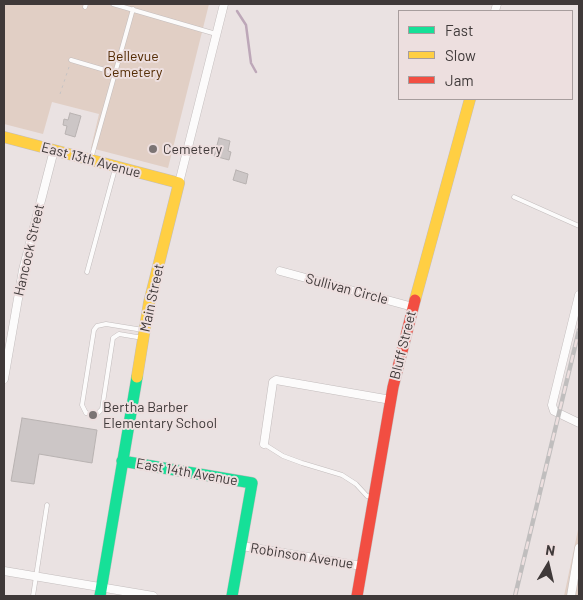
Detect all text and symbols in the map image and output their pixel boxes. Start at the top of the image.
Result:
legend [398,10,573,100]
text: Fast [445,21,473,39]
text: Slow [445,46,476,64]
park label: Bellevue Cemetery [103,48,163,80]
text: Jam [445,71,474,89]
street label: East 13th Avenue [39,139,143,181]
place label: Cemetery [163,141,222,157]
marker: Cemetery [147,143,159,155]
street label: Hancock Street [10,202,48,298]
street label: Main Street [137,262,167,334]
street label: Sullivan Circle [304,270,390,308]
street label: Bluff Street [386,309,420,381]
place label: Bertha Barber Elementary School [103,399,217,432]
marker: Bertha Barber Elementary School [87,409,99,421]
street label: East 14th Avenue [135,455,239,489]
street label: Robinson Avenue [249,540,355,572]
north arrow [523,540,573,590]
text: N [544,541,556,559]

